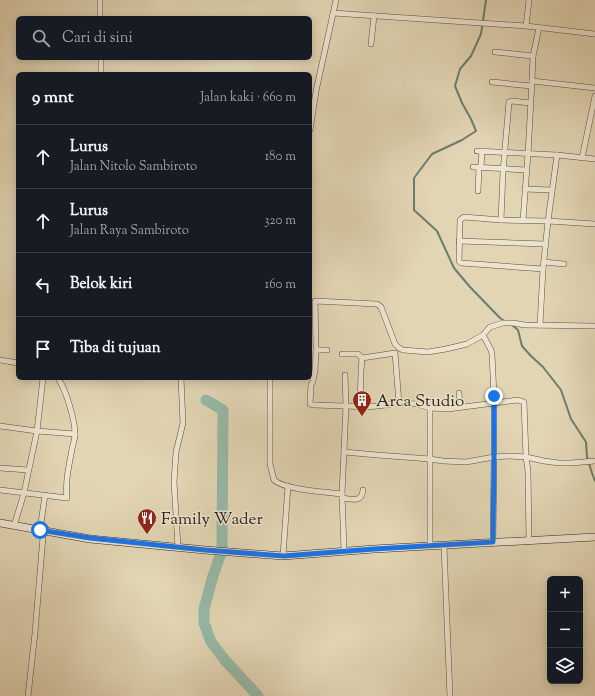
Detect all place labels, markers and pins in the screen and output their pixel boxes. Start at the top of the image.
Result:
building icon: Arca Studio [351,389,373,417]
place label: Arca Studio [376,390,464,414]
restaurant icon: Family Wader [136,507,158,535]
place label: Family Wader [161,508,263,532]

